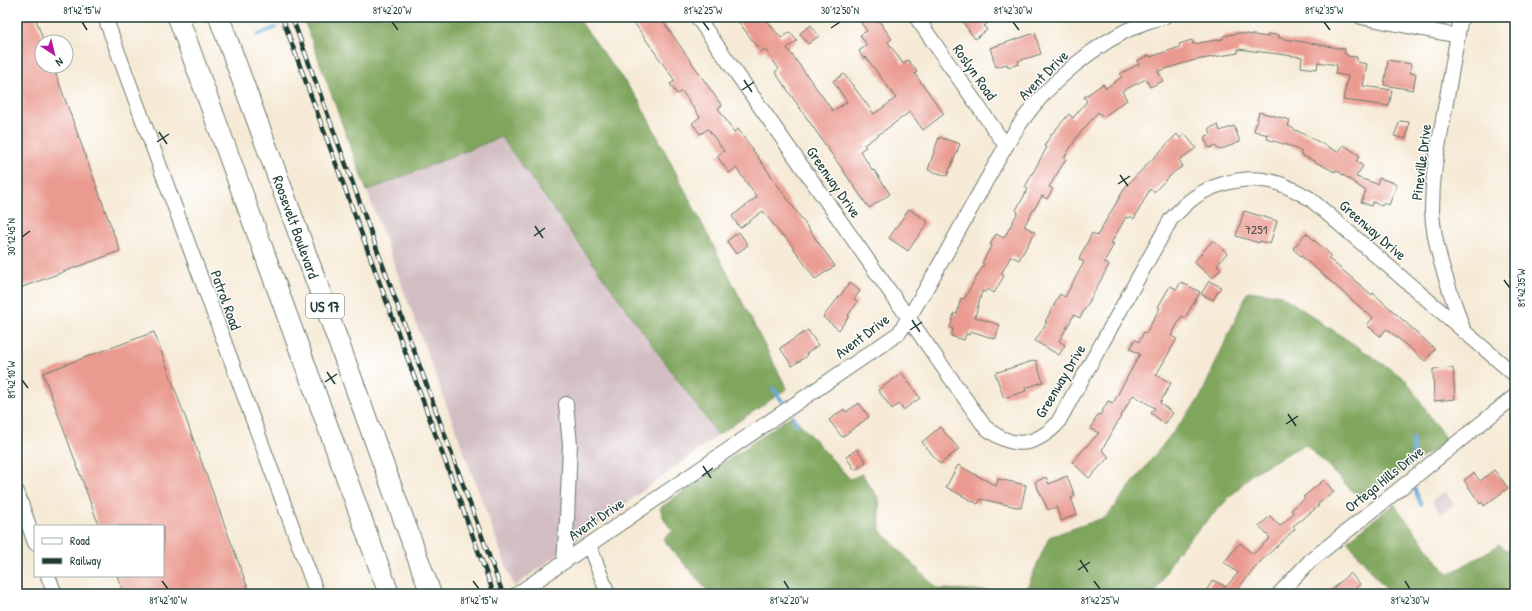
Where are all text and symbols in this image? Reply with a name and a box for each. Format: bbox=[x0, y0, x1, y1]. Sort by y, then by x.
text: 81°42'15"W bbox=[63, 4, 102, 17]
text: 81°42'20"W bbox=[373, 4, 412, 17]
text: 81°42'25"W bbox=[684, 4, 723, 17]
text: 30°12'50"N bbox=[821, 4, 859, 17]
text: 81°42'30"W bbox=[994, 4, 1033, 17]
text: 81°42'35"W bbox=[1305, 4, 1344, 17]
north arrow bbox=[34, 34, 74, 74]
street label: Roslyn Road bbox=[948, 40, 1002, 104]
street label: Avent Drive bbox=[1013, 45, 1073, 105]
text: N bbox=[53, 55, 66, 70]
street label: Pineville Drive bbox=[1406, 123, 1436, 201]
street label: Greenway Drive bbox=[802, 142, 866, 222]
street label: Roosevelt Boulevard bbox=[268, 173, 324, 282]
street label: Greenway Drive bbox=[1335, 195, 1411, 265]
text: 30°12'45"N bbox=[5, 218, 18, 256]
house number: 7251 bbox=[1245, 220, 1268, 238]
street label: Patrol Road bbox=[206, 267, 247, 333]
text: 81°42'35"W bbox=[1515, 268, 1528, 307]
road number: US 17 bbox=[306, 294, 344, 318]
street label: Avent Drive bbox=[831, 309, 893, 363]
street label: Greenway Drive bbox=[1030, 340, 1090, 422]
text: 81°42'10"W bbox=[5, 360, 18, 399]
street label: Ortega Hills Drive bbox=[1340, 441, 1428, 517]
street label: Avent Drive bbox=[564, 493, 628, 545]
legend bbox=[34, 525, 164, 577]
text: Road bbox=[70, 532, 90, 549]
text: Railway bbox=[70, 552, 101, 569]
text: 81°42'10"W bbox=[149, 594, 188, 607]
text: 81°42'15"W bbox=[460, 594, 499, 607]
text: 81°42'20"W bbox=[770, 594, 809, 607]
text: 81°42'25"W bbox=[1081, 594, 1120, 607]
text: 81°42'30"W bbox=[1391, 594, 1430, 607]

